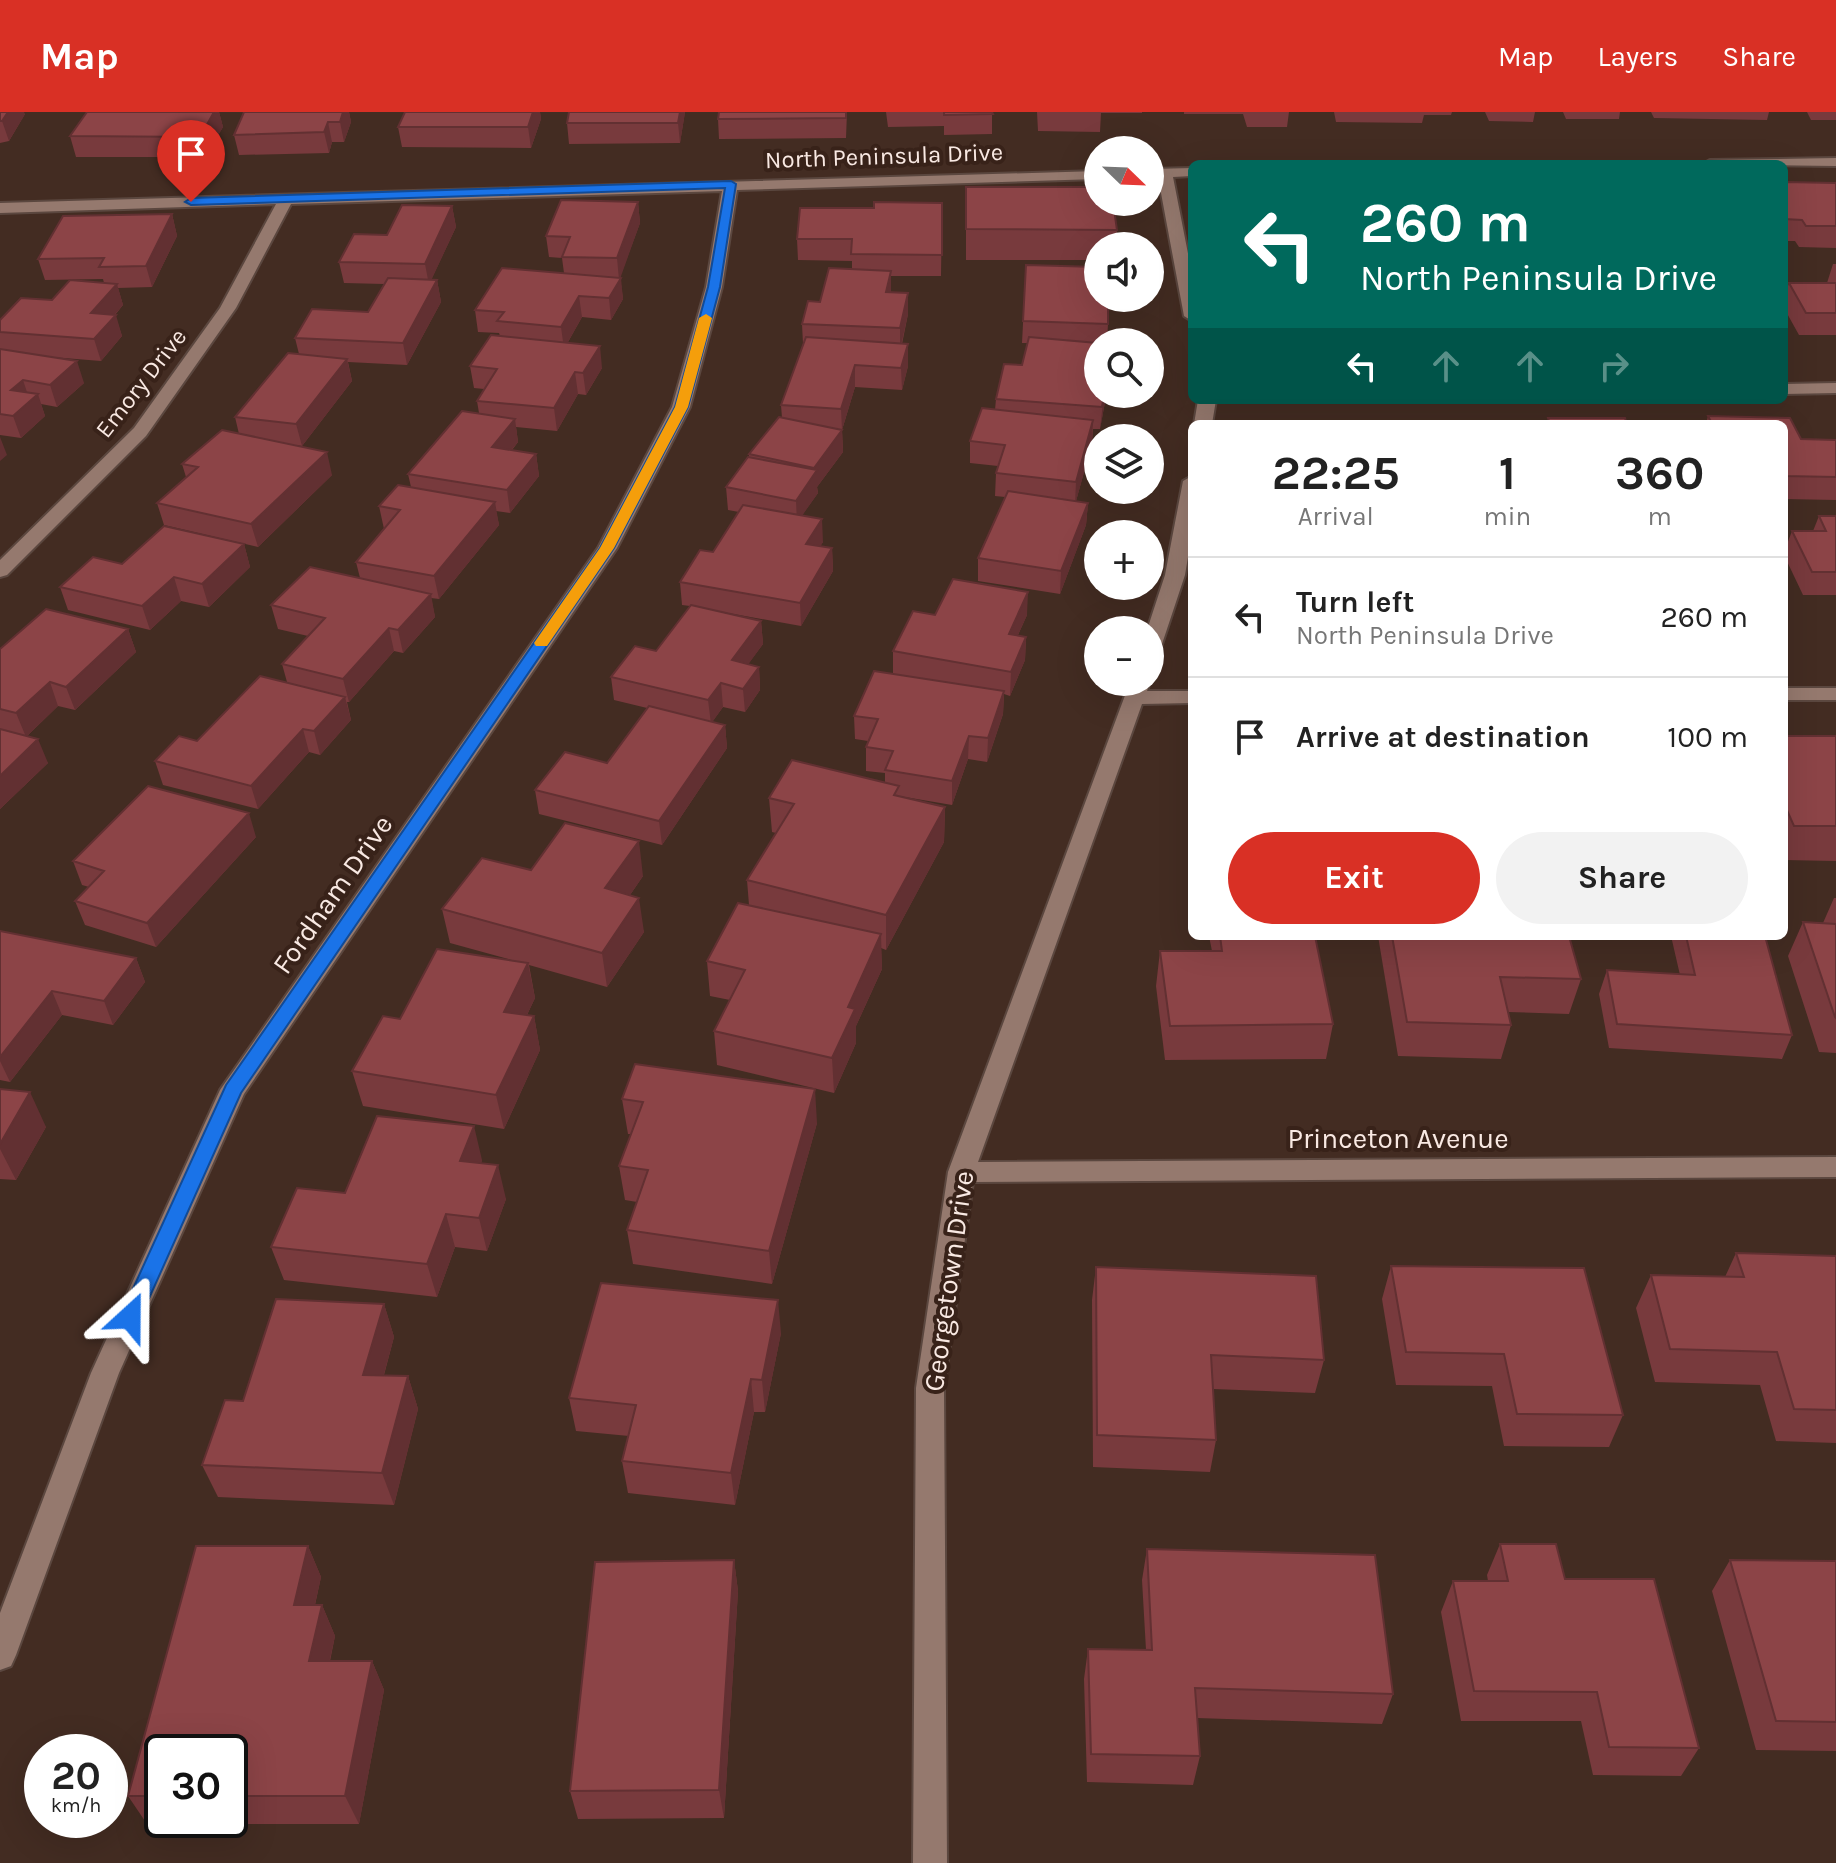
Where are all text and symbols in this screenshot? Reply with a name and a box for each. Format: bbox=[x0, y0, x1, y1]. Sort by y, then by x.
text: Map bbox=[40, 34, 119, 79]
text: Map bbox=[1498, 40, 1553, 73]
text: Layers bbox=[1597, 40, 1678, 73]
text: Share bbox=[1722, 40, 1796, 73]
pin bbox=[157, 120, 225, 202]
icon: arrive bbox=[169, 132, 213, 176]
north arrow bbox=[1084, 136, 1164, 216]
map controls bbox=[1084, 136, 1164, 696]
street label: North Peninsula Drive bbox=[765, 138, 1003, 174]
text: 260 m bbox=[1360, 190, 1531, 255]
icon: left bbox=[1228, 192, 1332, 296]
button: sound bbox=[1084, 232, 1164, 312]
text: North Peninsula Drive bbox=[1360, 257, 1717, 299]
street label: Emory Drive bbox=[90, 323, 192, 443]
button: search bbox=[1084, 328, 1164, 408]
icon: left bbox=[1340, 344, 1384, 388]
icon: ahead bbox=[1424, 344, 1468, 388]
icon: ahead bbox=[1508, 344, 1552, 388]
icon: right bbox=[1592, 344, 1636, 388]
button: layers bbox=[1084, 424, 1164, 504]
text: 22:25 bbox=[1272, 445, 1400, 501]
text: 1 bbox=[1499, 445, 1516, 501]
text: 360 bbox=[1615, 445, 1704, 501]
text: Arrival bbox=[1298, 501, 1374, 532]
text: min bbox=[1483, 501, 1531, 532]
text: m bbox=[1647, 501, 1672, 532]
button: + bbox=[1084, 520, 1164, 600]
text: Turn left bbox=[1296, 584, 1414, 620]
icon: left bbox=[1228, 595, 1272, 639]
text: 260 m bbox=[1660, 599, 1748, 635]
button: − bbox=[1084, 616, 1164, 696]
text: North Peninsula Drive bbox=[1296, 620, 1554, 651]
icon: arrive bbox=[1228, 715, 1272, 759]
text: Arrive at destination bbox=[1296, 719, 1590, 755]
text: 100 m bbox=[1667, 719, 1748, 755]
street label: Fordham Drive bbox=[265, 808, 399, 980]
button: Exit bbox=[1228, 832, 1480, 924]
button: Share bbox=[1496, 832, 1748, 924]
street label: Princeton Avenue bbox=[1287, 1122, 1509, 1155]
street label: Georgetown Drive bbox=[917, 1169, 980, 1394]
position arrow bbox=[88, 1275, 172, 1359]
speed limit sign: 30 bbox=[144, 1734, 248, 1838]
text: 20 bbox=[51, 1752, 101, 1799]
text: km/h bbox=[51, 1794, 101, 1817]

